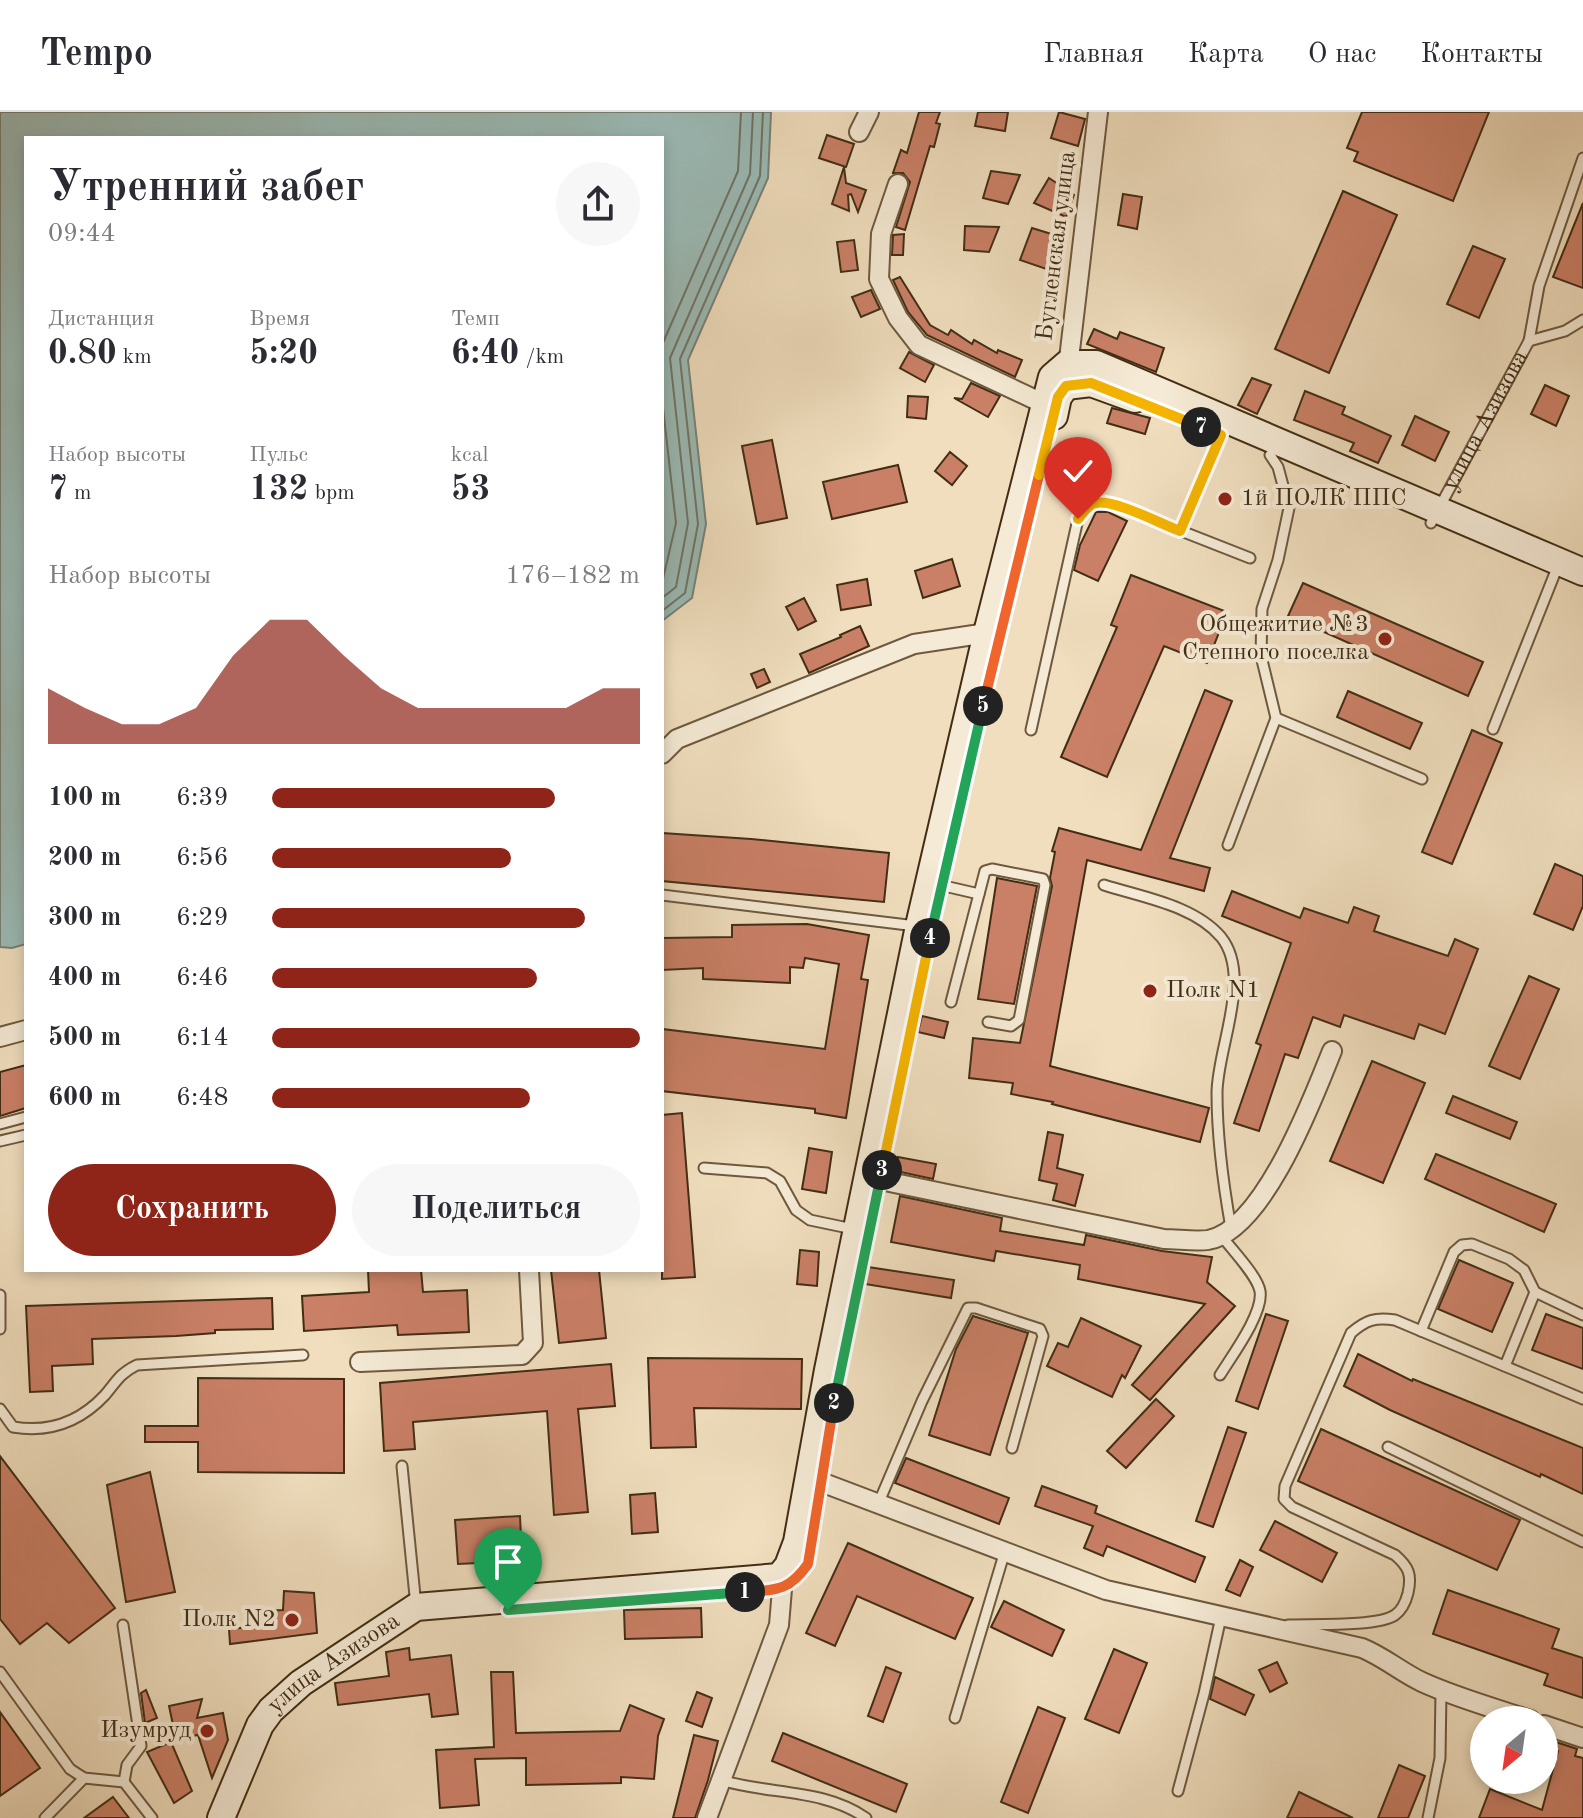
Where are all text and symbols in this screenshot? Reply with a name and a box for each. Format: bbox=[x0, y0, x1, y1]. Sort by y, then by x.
text: Tempo bbox=[40, 36, 153, 74]
text: Главная bbox=[1043, 41, 1144, 69]
text: Карта bbox=[1188, 41, 1264, 69]
text: О нас bbox=[1308, 41, 1377, 69]
text: Контакты bbox=[1421, 41, 1543, 69]
street label: Бугленская улица bbox=[1033, 150, 1081, 342]
button: share bbox=[556, 162, 640, 246]
text: Утренний забег bbox=[48, 166, 364, 210]
text: 09:44 bbox=[48, 221, 116, 247]
text: Дистанция bbox=[48, 308, 154, 330]
text: Время bbox=[249, 308, 310, 330]
text: Темп bbox=[451, 308, 500, 330]
text: 0.80 bbox=[48, 337, 117, 371]
text: 5:20 bbox=[249, 337, 318, 371]
text: 6:40 bbox=[451, 337, 519, 371]
text: km bbox=[117, 346, 152, 368]
text: /km bbox=[519, 346, 564, 368]
street label: улица Азизова bbox=[1439, 347, 1534, 495]
pin: 7 bbox=[1181, 407, 1221, 447]
text: 7 bbox=[1195, 416, 1207, 438]
pin bbox=[1044, 437, 1112, 519]
text: Набор высоты bbox=[48, 444, 186, 466]
text: Пульс bbox=[249, 444, 308, 466]
text: kcal bbox=[451, 444, 489, 466]
icon: check bbox=[1056, 449, 1100, 493]
text: 7 bbox=[48, 473, 68, 507]
text: 132 bbox=[249, 473, 309, 507]
text: 53 bbox=[451, 473, 490, 507]
text: m bbox=[68, 482, 91, 504]
text: bpm bbox=[309, 482, 355, 504]
place label: 1й ПОЛК ППС bbox=[1241, 487, 1406, 511]
marker: 1й ПОЛК ППС bbox=[1216, 490, 1234, 508]
text: Набор высоты bbox=[48, 563, 211, 589]
text: 176–182 m bbox=[505, 563, 640, 589]
place label: Общежитие №3 Степного поселка bbox=[1182, 613, 1369, 665]
marker: Общежитие №3 Степного поселка bbox=[1376, 630, 1394, 648]
pin: 5 bbox=[963, 686, 1003, 726]
text: 5 bbox=[977, 695, 989, 717]
text: 100 m bbox=[48, 785, 121, 811]
text: 6:39 bbox=[176, 785, 229, 811]
text: 200 m bbox=[48, 845, 121, 871]
text: 6:56 bbox=[176, 845, 229, 871]
text: 300 m bbox=[48, 905, 121, 931]
text: 6:29 bbox=[176, 905, 229, 931]
pin: 4 bbox=[910, 918, 950, 958]
text: 4 bbox=[924, 927, 936, 949]
text: 400 m bbox=[48, 965, 121, 991]
text: 6:46 bbox=[176, 965, 229, 991]
place label: Полк N1 bbox=[1166, 979, 1260, 1003]
marker: Полк N1 bbox=[1141, 982, 1159, 1000]
text: 500 m bbox=[48, 1025, 121, 1051]
text: 6:14 bbox=[176, 1025, 229, 1051]
text: 600 m bbox=[48, 1085, 121, 1111]
text: 6:48 bbox=[176, 1085, 229, 1111]
pin: 3 bbox=[862, 1150, 902, 1190]
text: 3 bbox=[876, 1159, 888, 1181]
button: Сохранить bbox=[48, 1164, 336, 1256]
button: Поделиться bbox=[352, 1164, 640, 1256]
pin: 2 bbox=[814, 1383, 854, 1423]
text: 2 bbox=[828, 1392, 840, 1414]
pin bbox=[474, 1528, 542, 1610]
icon: arrive bbox=[486, 1540, 530, 1584]
pin: 1 bbox=[725, 1572, 765, 1612]
text: 1 bbox=[739, 1581, 751, 1603]
place label: Полк N2 bbox=[182, 1608, 276, 1632]
street label: улица Азизова bbox=[264, 1609, 404, 1718]
marker: Полк N2 bbox=[283, 1611, 301, 1629]
north arrow bbox=[1470, 1706, 1558, 1794]
map controls bbox=[1470, 1706, 1558, 1794]
place label: Изумруд bbox=[100, 1719, 191, 1743]
marker: Изумруд bbox=[198, 1722, 216, 1740]

